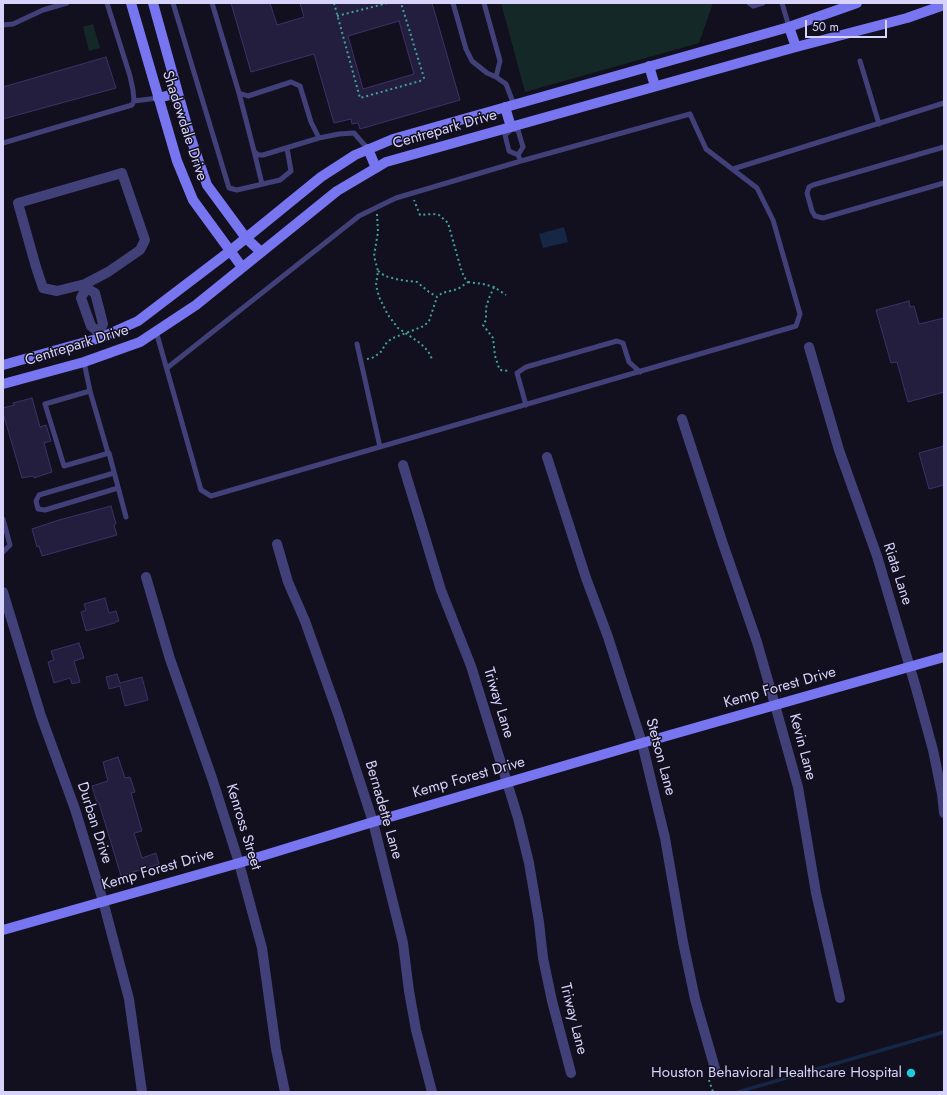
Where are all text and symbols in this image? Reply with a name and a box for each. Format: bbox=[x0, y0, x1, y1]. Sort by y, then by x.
scale bar bbox=[807, 12, 889, 38]
text: 50 m bbox=[812, 18, 839, 36]
street label: Shadowdale Drive bbox=[158, 69, 210, 183]
street label: Centrepark Drive bbox=[391, 107, 499, 153]
street label: Centrepark Drive bbox=[23, 322, 131, 370]
street label: Riata Lane bbox=[878, 541, 916, 607]
street label: Kemp Forest Drive bbox=[722, 663, 838, 713]
street label: Triway Lane bbox=[479, 666, 517, 740]
street label: Kevin Lane bbox=[785, 712, 819, 782]
street label: Stetson Lane bbox=[641, 716, 679, 798]
street label: Kemp Forest Drive bbox=[411, 753, 527, 803]
street label: Bernadette Lane bbox=[360, 759, 406, 861]
street label: Durban Drive bbox=[72, 780, 116, 866]
street label: Kenross Street bbox=[221, 782, 265, 872]
street label: Kemp Forest Drive bbox=[100, 845, 216, 895]
street label: Triway Lane bbox=[555, 981, 591, 1057]
place label: Houston Behavioral Healthcare Hospital bbox=[651, 1064, 902, 1082]
marker: Houston Behavioral Healthcare Hospital bbox=[905, 1067, 917, 1079]

